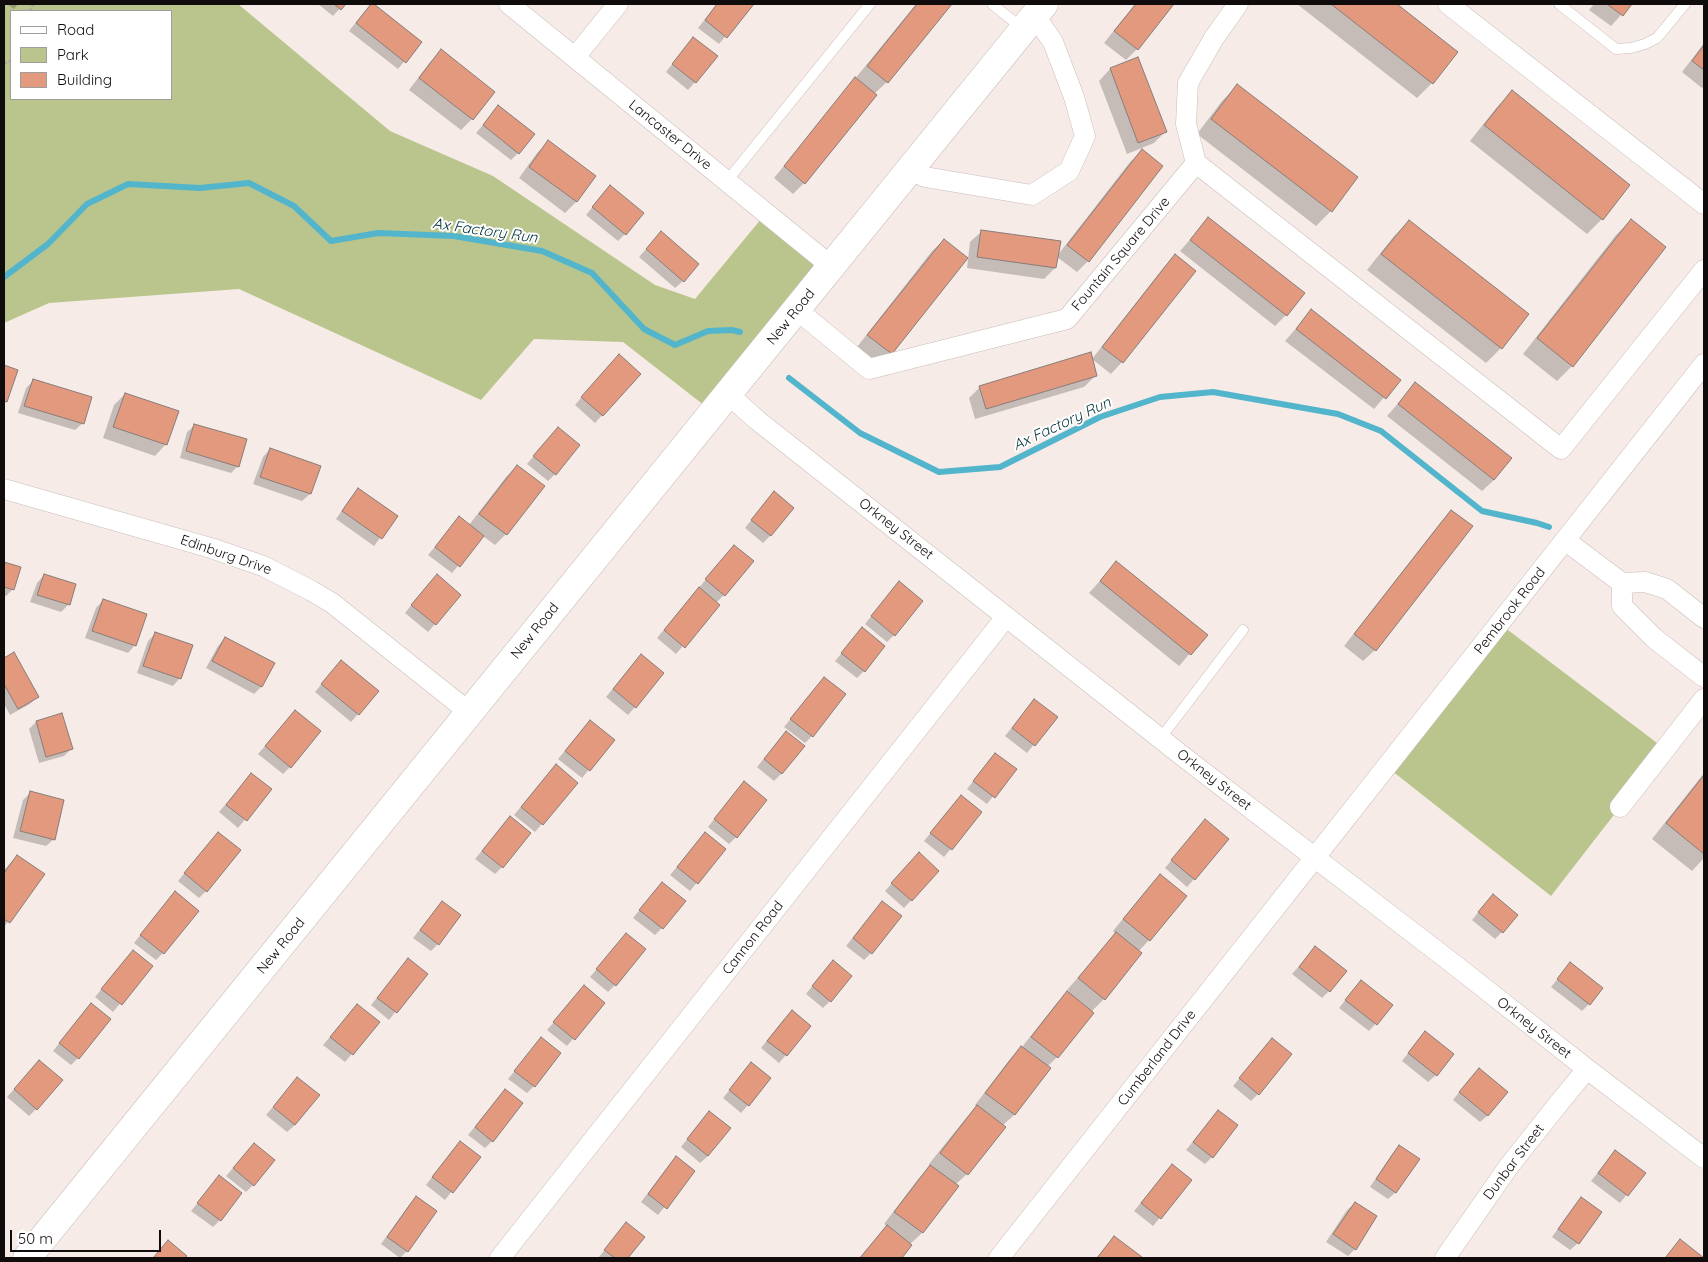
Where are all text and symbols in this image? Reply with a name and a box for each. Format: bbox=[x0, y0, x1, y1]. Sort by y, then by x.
legend bbox=[10, 10, 172, 100]
text: Road bbox=[57, 20, 94, 39]
text: Park bbox=[57, 45, 89, 64]
text: Building bbox=[57, 70, 112, 89]
street label: Lancaster Drive bbox=[625, 96, 715, 174]
street label: Fountain Square Drive bbox=[1068, 194, 1174, 314]
water label: Ax Factory Run bbox=[431, 215, 539, 247]
street label: New Road bbox=[763, 286, 819, 348]
water label: Ax Factory Run bbox=[1010, 394, 1114, 454]
street label: Orkney Street bbox=[856, 495, 936, 563]
street label: Edinburg Drive bbox=[178, 532, 274, 578]
street label: Pembrook Road bbox=[1471, 564, 1549, 658]
street label: New Road bbox=[507, 600, 563, 662]
street label: Orkney Street bbox=[1174, 746, 1254, 814]
street label: Cannon Road bbox=[719, 898, 787, 978]
street label: New Road bbox=[253, 915, 309, 977]
street label: Orkney Street bbox=[1494, 994, 1574, 1062]
street label: Cumberland Drive bbox=[1114, 1007, 1200, 1109]
street label: Dunbar Street bbox=[1480, 1121, 1548, 1203]
scale bar bbox=[12, 1220, 164, 1252]
text: 50 m bbox=[18, 1229, 53, 1248]

